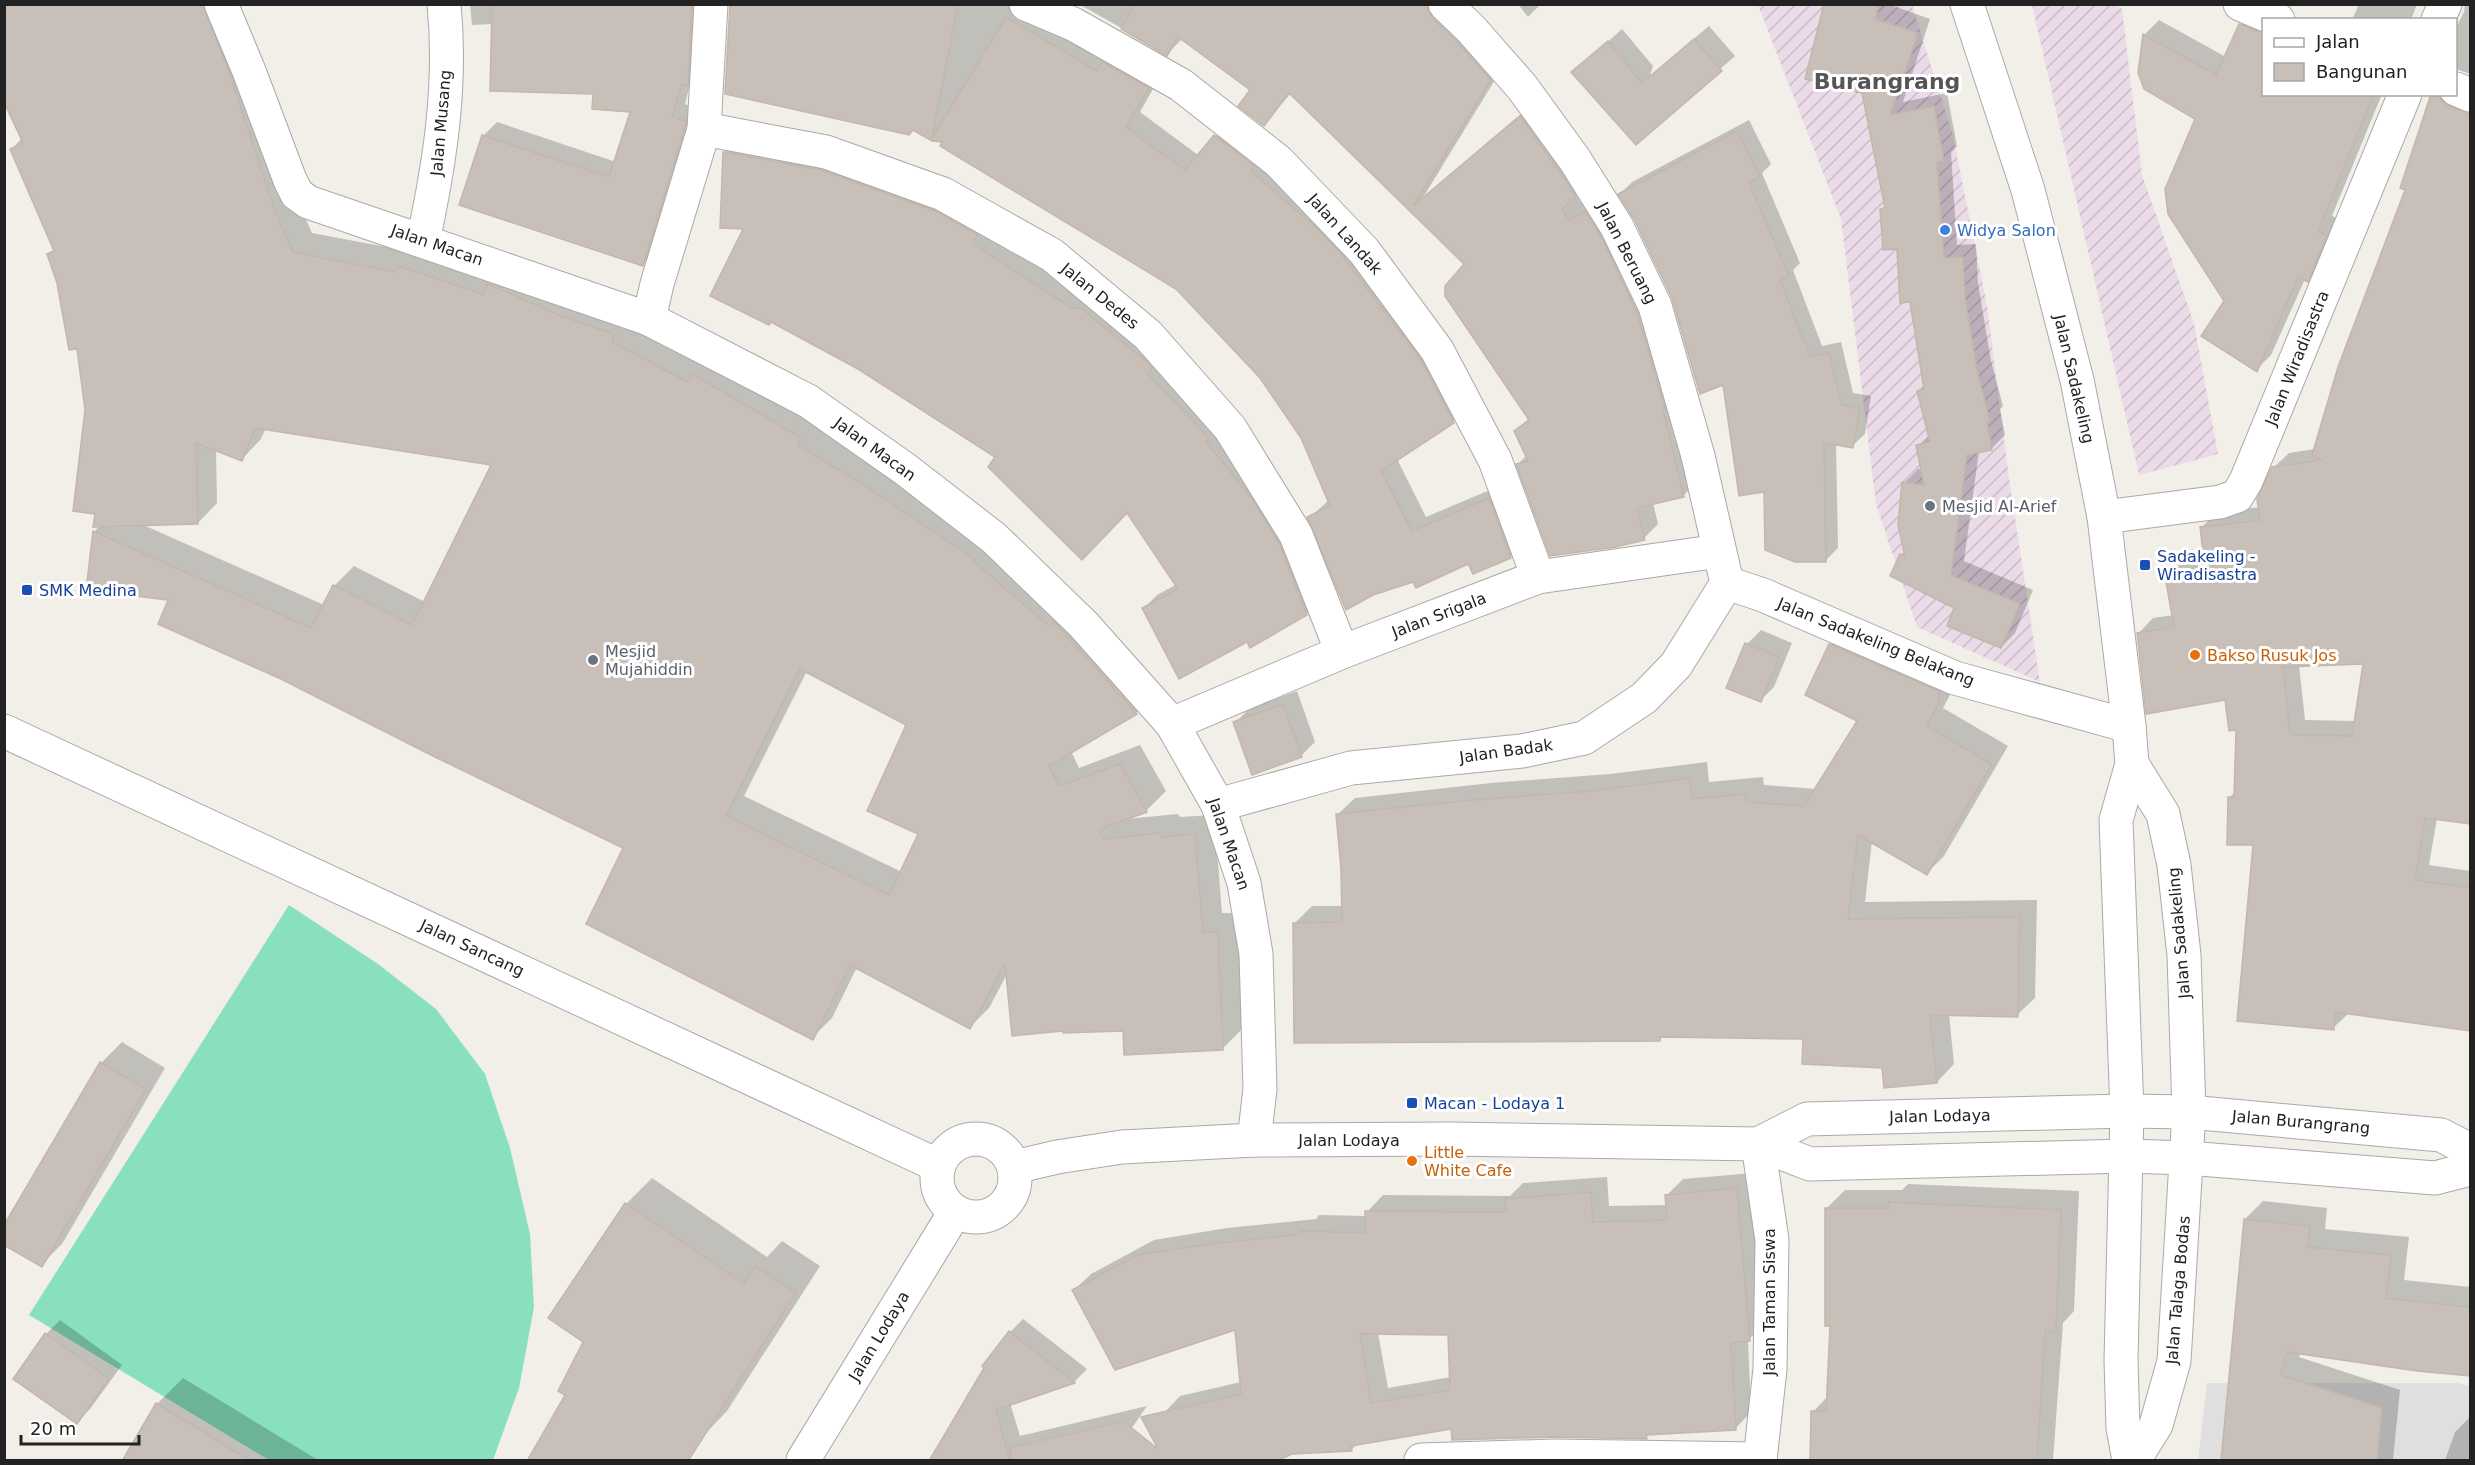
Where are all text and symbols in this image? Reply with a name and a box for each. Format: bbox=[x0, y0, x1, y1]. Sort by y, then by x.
legend bbox=[2262, 18, 2457, 96]
text: Jalan bbox=[2315, 31, 2360, 52]
text: Bangunan bbox=[2316, 61, 2407, 82]
street label: Jalan Musang bbox=[427, 69, 455, 178]
district label: Burangrang bbox=[1814, 69, 1960, 94]
street label: Jalan Landak bbox=[1303, 189, 1387, 279]
street label: Jalan Beruang bbox=[1593, 198, 1661, 307]
street label: Jalan Macan bbox=[387, 220, 486, 270]
place label: Widya Salon bbox=[1957, 221, 2056, 240]
marker: Widya Salon bbox=[1938, 223, 1952, 237]
street label: Jalan Dedes bbox=[1057, 258, 1143, 333]
street label: Jalan Wiradisastra bbox=[2261, 288, 2333, 429]
street label: Jalan Sadakeling bbox=[2050, 312, 2098, 445]
street label: Jalan Macan bbox=[830, 412, 920, 485]
place label: Mesjid Al-Arief bbox=[1942, 497, 2057, 516]
marker: Mesjid Al-Arief bbox=[1923, 499, 1937, 513]
place label: Sadakeling - Wiradisastra bbox=[2157, 547, 2257, 584]
marker: Sadakeling - Wiradisastra bbox=[2138, 558, 2152, 572]
place label: SMK Medina bbox=[39, 581, 137, 600]
marker: SMK Medina bbox=[20, 583, 34, 597]
street label: Jalan Srigala bbox=[1388, 588, 1489, 642]
street label: Jalan Sadakeling Belakang bbox=[1774, 593, 1977, 690]
place label: Mesjid Mujahiddin bbox=[605, 642, 693, 679]
place label: Bakso Rusuk Jos bbox=[2207, 646, 2336, 665]
marker: Bakso Rusuk Jos bbox=[2188, 648, 2202, 662]
marker: Mesjid Mujahiddin bbox=[586, 653, 600, 667]
street label: Jalan Badak bbox=[1457, 735, 1555, 767]
street label: Jalan Macan bbox=[1204, 794, 1254, 893]
street label: Jalan Sadakeling bbox=[2164, 867, 2194, 1000]
street label: Jalan Sancang bbox=[416, 915, 527, 980]
place label: Macan - Lodaya 1 bbox=[1424, 1094, 1565, 1113]
marker: Macan - Lodaya 1 bbox=[1405, 1096, 1419, 1110]
street label: Jalan Lodaya bbox=[1888, 1106, 1991, 1126]
street label: Jalan Burangrang bbox=[2230, 1106, 2371, 1137]
street label: Jalan Lodaya bbox=[1297, 1131, 1400, 1150]
place label: Little White Cafe bbox=[1424, 1143, 1512, 1180]
marker: Little White Cafe bbox=[1405, 1154, 1419, 1168]
street label: Jalan Talaga Bodas bbox=[2162, 1215, 2194, 1366]
street label: Jalan Taman Siswa bbox=[1760, 1228, 1779, 1377]
street label: Jalan Lodaya bbox=[844, 1288, 913, 1385]
scale bar bbox=[21, 1408, 140, 1446]
text: 20 m bbox=[30, 1418, 76, 1439]

